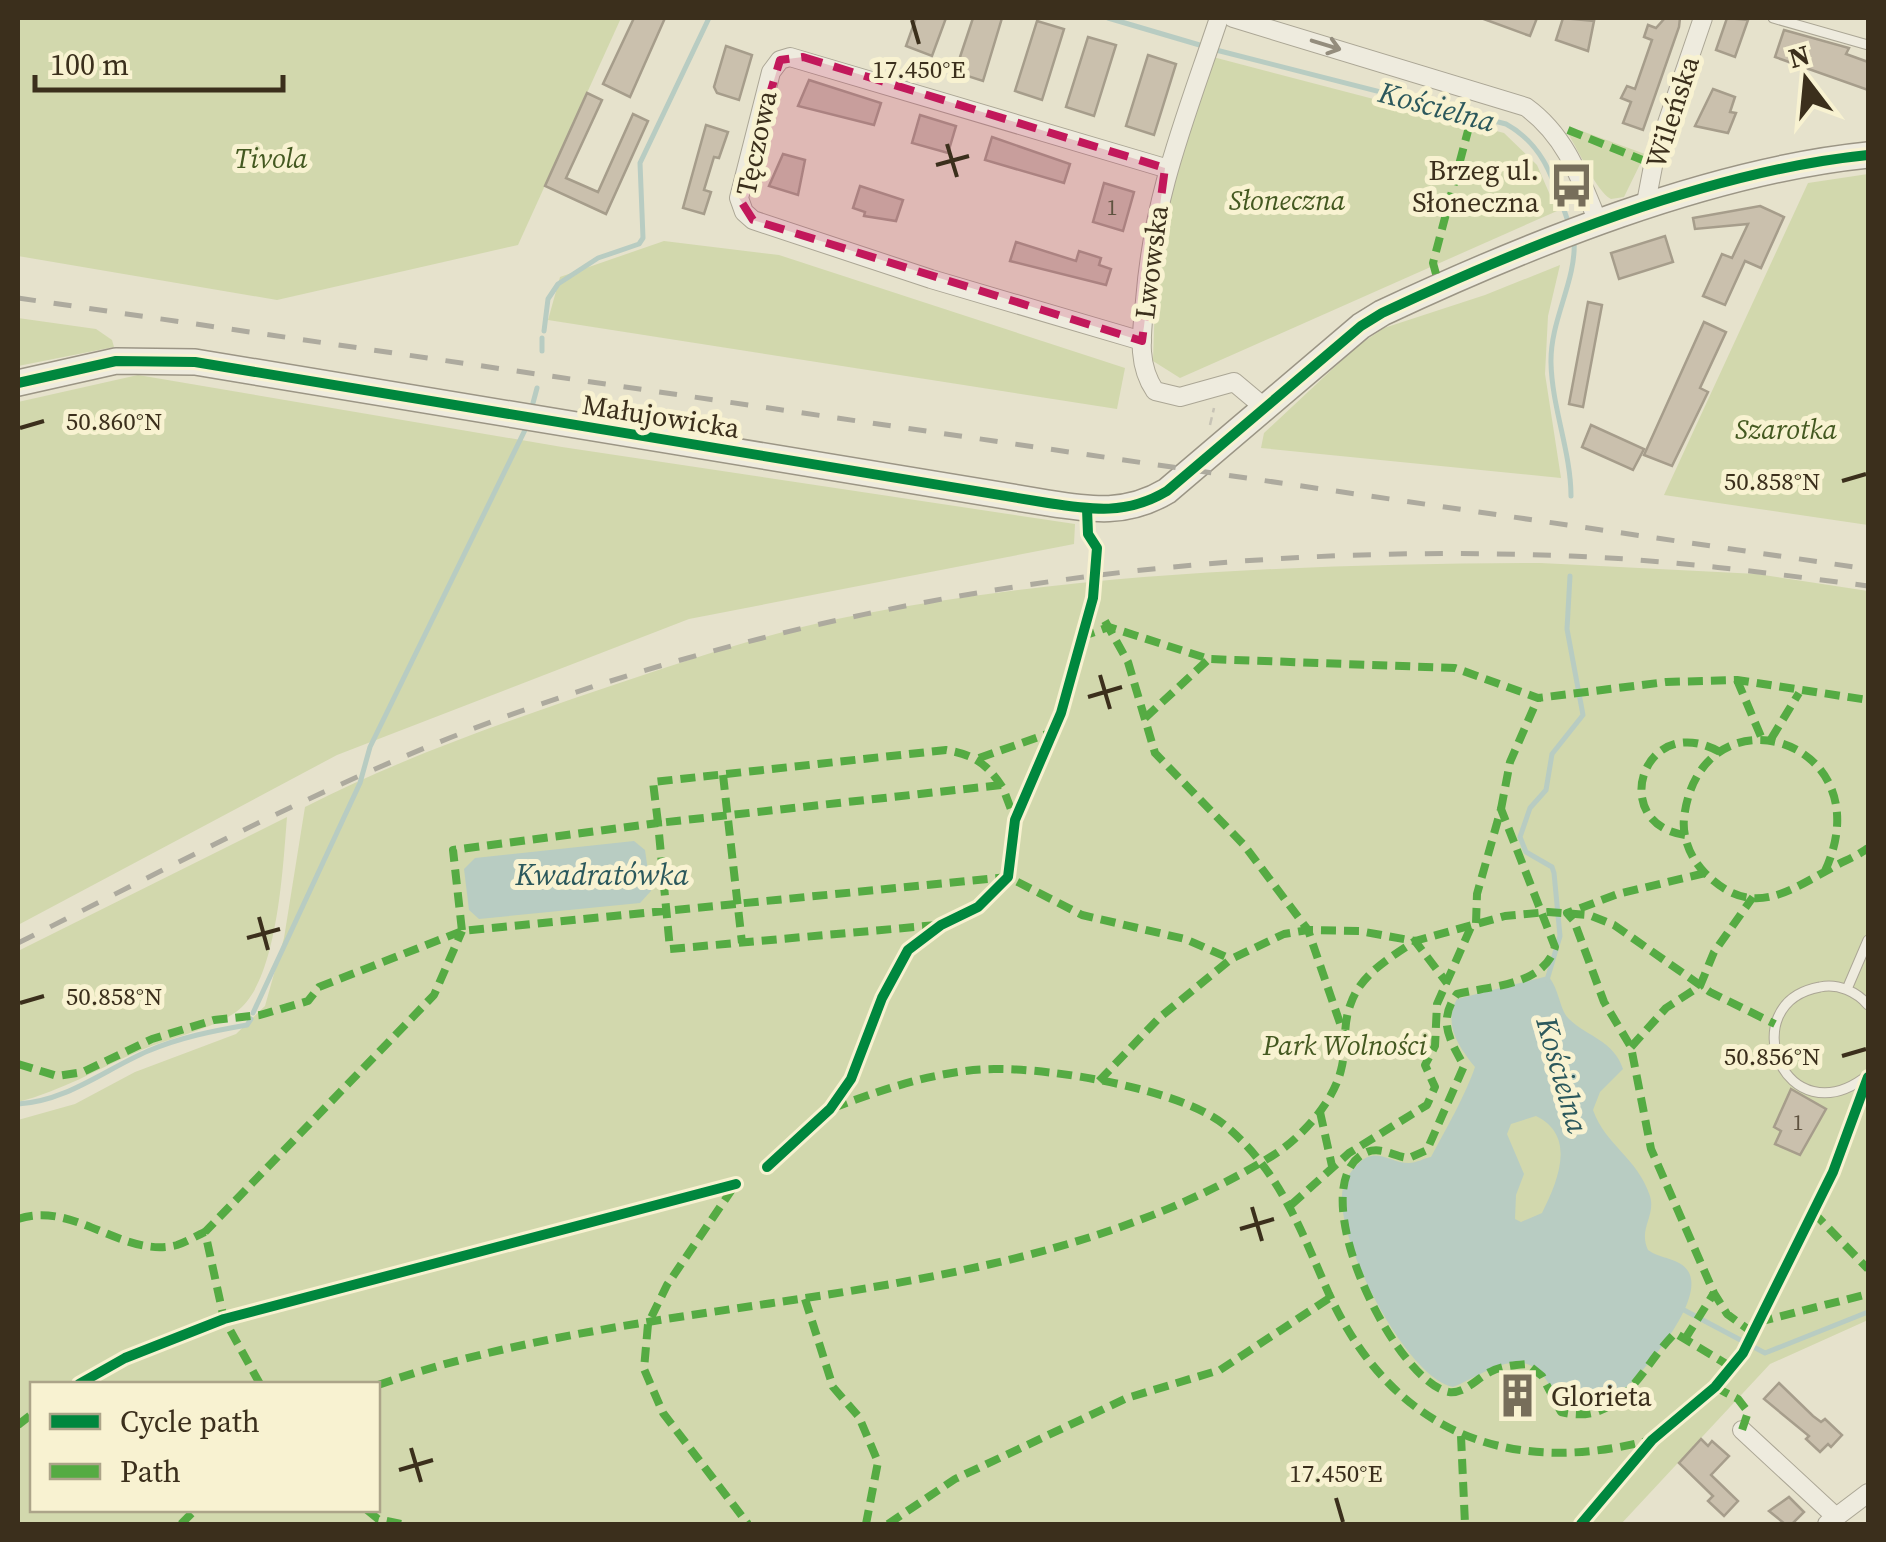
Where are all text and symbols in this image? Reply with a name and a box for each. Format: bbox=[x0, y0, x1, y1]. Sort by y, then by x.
scale bar bbox=[35, 30, 282, 92]
north arrow bbox=[1756, 30, 1856, 130]
text: N bbox=[1784, 35, 1814, 77]
one-way arrow bbox=[1310, 37, 1341, 55]
text: 100 m bbox=[50, 44, 129, 85]
street label: Wileńska bbox=[1636, 50, 1708, 173]
text: 17.450°E bbox=[872, 52, 966, 86]
water label: Kościelna bbox=[1373, 71, 1500, 142]
street label: Tęczowa bbox=[726, 86, 786, 199]
park label: Tivola bbox=[234, 139, 308, 177]
place label: Brzeg ul. Słoneczna bbox=[1412, 151, 1540, 221]
bus stop icon: Brzeg ul. Słoneczna bbox=[1548, 162, 1596, 210]
park label: Słoneczna bbox=[1229, 181, 1346, 219]
house number: 1 bbox=[1106, 192, 1118, 222]
street label: Lwowska bbox=[1125, 202, 1177, 321]
street label: Małujowicka bbox=[580, 385, 743, 447]
text: 50.860°N bbox=[66, 404, 162, 438]
park label: Szarotka bbox=[1735, 410, 1837, 448]
text: 50.858°N bbox=[1724, 464, 1820, 498]
water label: Kwadratówka bbox=[514, 854, 689, 895]
text: 50.858°N bbox=[66, 979, 162, 1013]
water label: Kościelna bbox=[1526, 1011, 1599, 1138]
park label: Park Wolności bbox=[1262, 1026, 1428, 1064]
text: 50.856°N bbox=[1724, 1039, 1820, 1073]
house number: 1 bbox=[1792, 1107, 1804, 1137]
building icon: Glorieta bbox=[1494, 1372, 1542, 1420]
place label: Glorieta bbox=[1551, 1377, 1652, 1415]
legend bbox=[30, 1382, 380, 1512]
text: Cycle path bbox=[120, 1401, 260, 1442]
text: Path bbox=[120, 1451, 181, 1492]
text: 17.450°E bbox=[1289, 1456, 1383, 1490]

